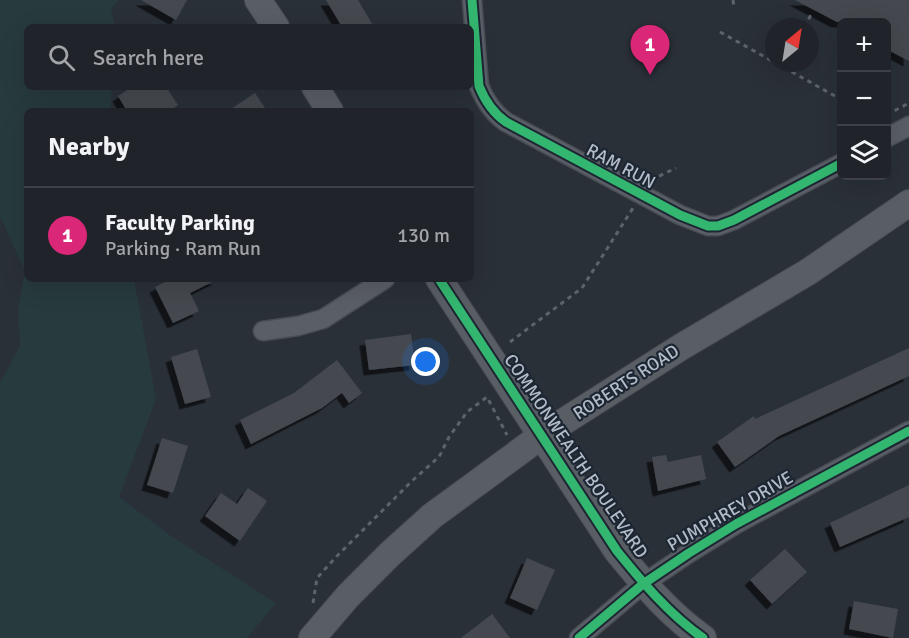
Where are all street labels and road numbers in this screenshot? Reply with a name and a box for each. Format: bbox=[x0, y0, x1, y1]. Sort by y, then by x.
street label: RAM RUN bbox=[583, 139, 659, 193]
street label: ROBERTS ROAD bbox=[569, 340, 683, 424]
street label: COMMONWEALTH BOULEVARD bbox=[499, 350, 653, 562]
street label: PUMPHREY DRIVE bbox=[663, 466, 797, 556]

